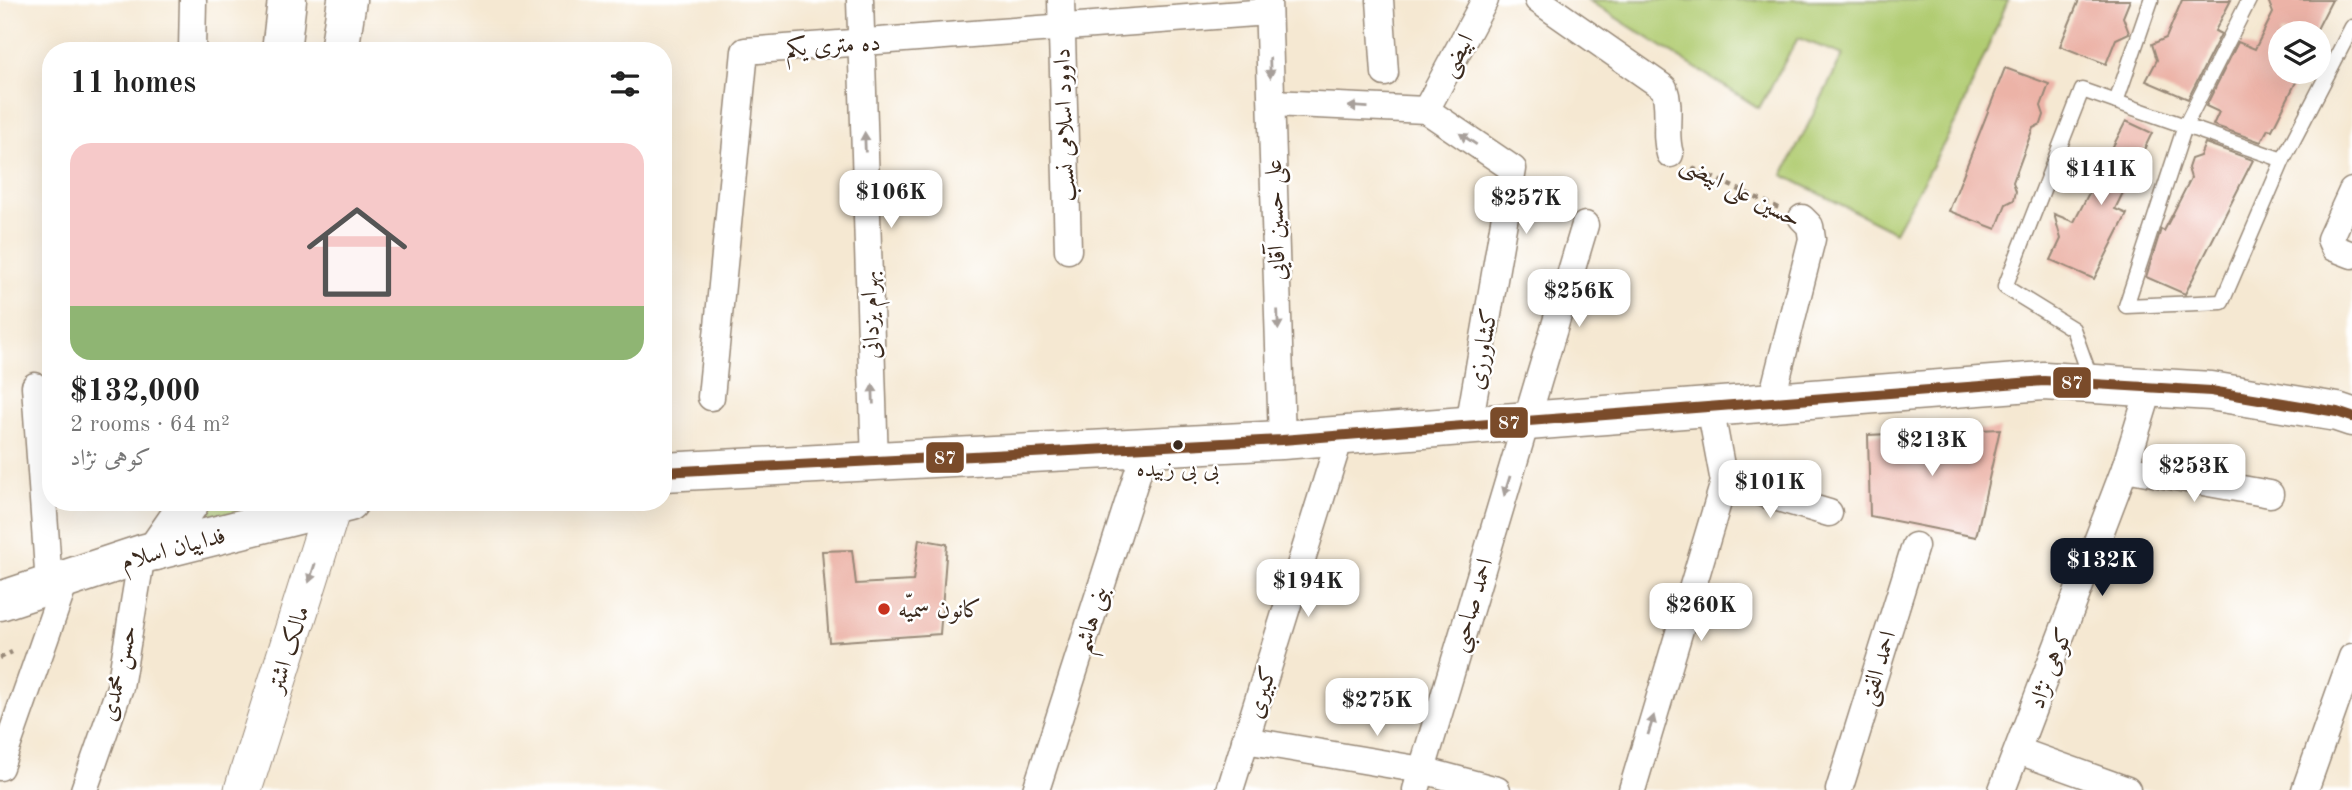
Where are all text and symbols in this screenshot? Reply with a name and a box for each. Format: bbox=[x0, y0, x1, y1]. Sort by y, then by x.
map controls bbox=[2268, 21, 2331, 84]
button: layers bbox=[2268, 21, 2331, 84]
street label: ده متری یکم bbox=[785, 29, 882, 70]
street label: ابیضی bbox=[1437, 30, 1482, 83]
street label: داوود اسلامی نسب bbox=[1050, 48, 1083, 202]
one-way arrow bbox=[1265, 57, 1276, 79]
icon: filters bbox=[606, 65, 644, 103]
text: 11 homes bbox=[70, 69, 196, 99]
one-way arrow bbox=[1347, 101, 1369, 112]
one-way arrow bbox=[859, 131, 870, 153]
one-way arrow bbox=[1459, 132, 1477, 146]
pin: $141K bbox=[2052, 148, 2150, 207]
street label: حسین علی ابیضی bbox=[1675, 152, 1804, 236]
text: $141K bbox=[2065, 158, 2137, 181]
street label: علی حسین آقایی bbox=[1259, 159, 1294, 281]
pin: $106K bbox=[842, 170, 940, 230]
pin: $257K bbox=[1477, 176, 1575, 236]
text: $106K bbox=[855, 181, 927, 204]
text: $257K bbox=[1490, 187, 1562, 210]
icon: home bbox=[294, 189, 420, 315]
street label: بهرام یزدانی bbox=[858, 270, 893, 360]
pin: $256K bbox=[1530, 270, 1628, 329]
text: $256K bbox=[1543, 280, 1615, 303]
street label: کشاورزی bbox=[1464, 307, 1503, 392]
one-way arrow bbox=[1273, 309, 1284, 331]
line badge: 87 bbox=[2052, 366, 2092, 399]
text: 87 bbox=[2061, 375, 2083, 394]
text: $132,000 bbox=[70, 377, 200, 407]
one-way arrow bbox=[867, 382, 878, 404]
line badge: 87 bbox=[1489, 406, 1529, 439]
text: 2 rooms · 64 m² bbox=[70, 413, 230, 436]
text: 87 bbox=[1498, 415, 1520, 434]
pin: $213K bbox=[1883, 419, 1981, 478]
text: $213K bbox=[1896, 429, 1968, 452]
marker: بی بی زبیده bbox=[1171, 438, 1185, 452]
line badge: 87 bbox=[925, 441, 965, 474]
pin: $253K bbox=[2145, 444, 2243, 504]
text: کوهی نژاد bbox=[70, 447, 151, 470]
text: 87 bbox=[934, 450, 956, 469]
text: $253K bbox=[2158, 455, 2230, 478]
place label: بی بی زبیده bbox=[1137, 459, 1220, 485]
pin: $101K bbox=[1721, 461, 1819, 520]
text: $101K bbox=[1734, 471, 1806, 494]
one-way arrow bbox=[1501, 475, 1511, 496]
street label: فداییان اسلام bbox=[119, 525, 230, 582]
pin: $132K bbox=[2053, 538, 2151, 598]
text: $132K bbox=[2066, 549, 2138, 572]
street label: احمد صاحبی bbox=[1447, 556, 1504, 657]
pin: $194K bbox=[1259, 560, 1357, 619]
one-way arrow bbox=[306, 562, 316, 583]
text: $194K bbox=[1272, 570, 1344, 593]
street label: بنی هاشم bbox=[1071, 583, 1125, 659]
pin: $260K bbox=[1652, 584, 1750, 643]
place label: کانون سمیّه bbox=[898, 593, 982, 624]
text: $260K bbox=[1665, 594, 1737, 617]
marker: کانون سمیّه bbox=[876, 601, 892, 617]
street label: مالک اشتر bbox=[262, 603, 315, 699]
street label: حسن محمدی bbox=[97, 623, 145, 724]
street label: کوهی نژاد bbox=[2025, 625, 2079, 713]
street label: احمد الفتی bbox=[1856, 628, 1904, 710]
street label: کبیری bbox=[1243, 663, 1282, 722]
pin: $275K bbox=[1328, 678, 1426, 738]
text: $275K bbox=[1341, 689, 1413, 712]
one-way arrow bbox=[1647, 714, 1657, 735]

